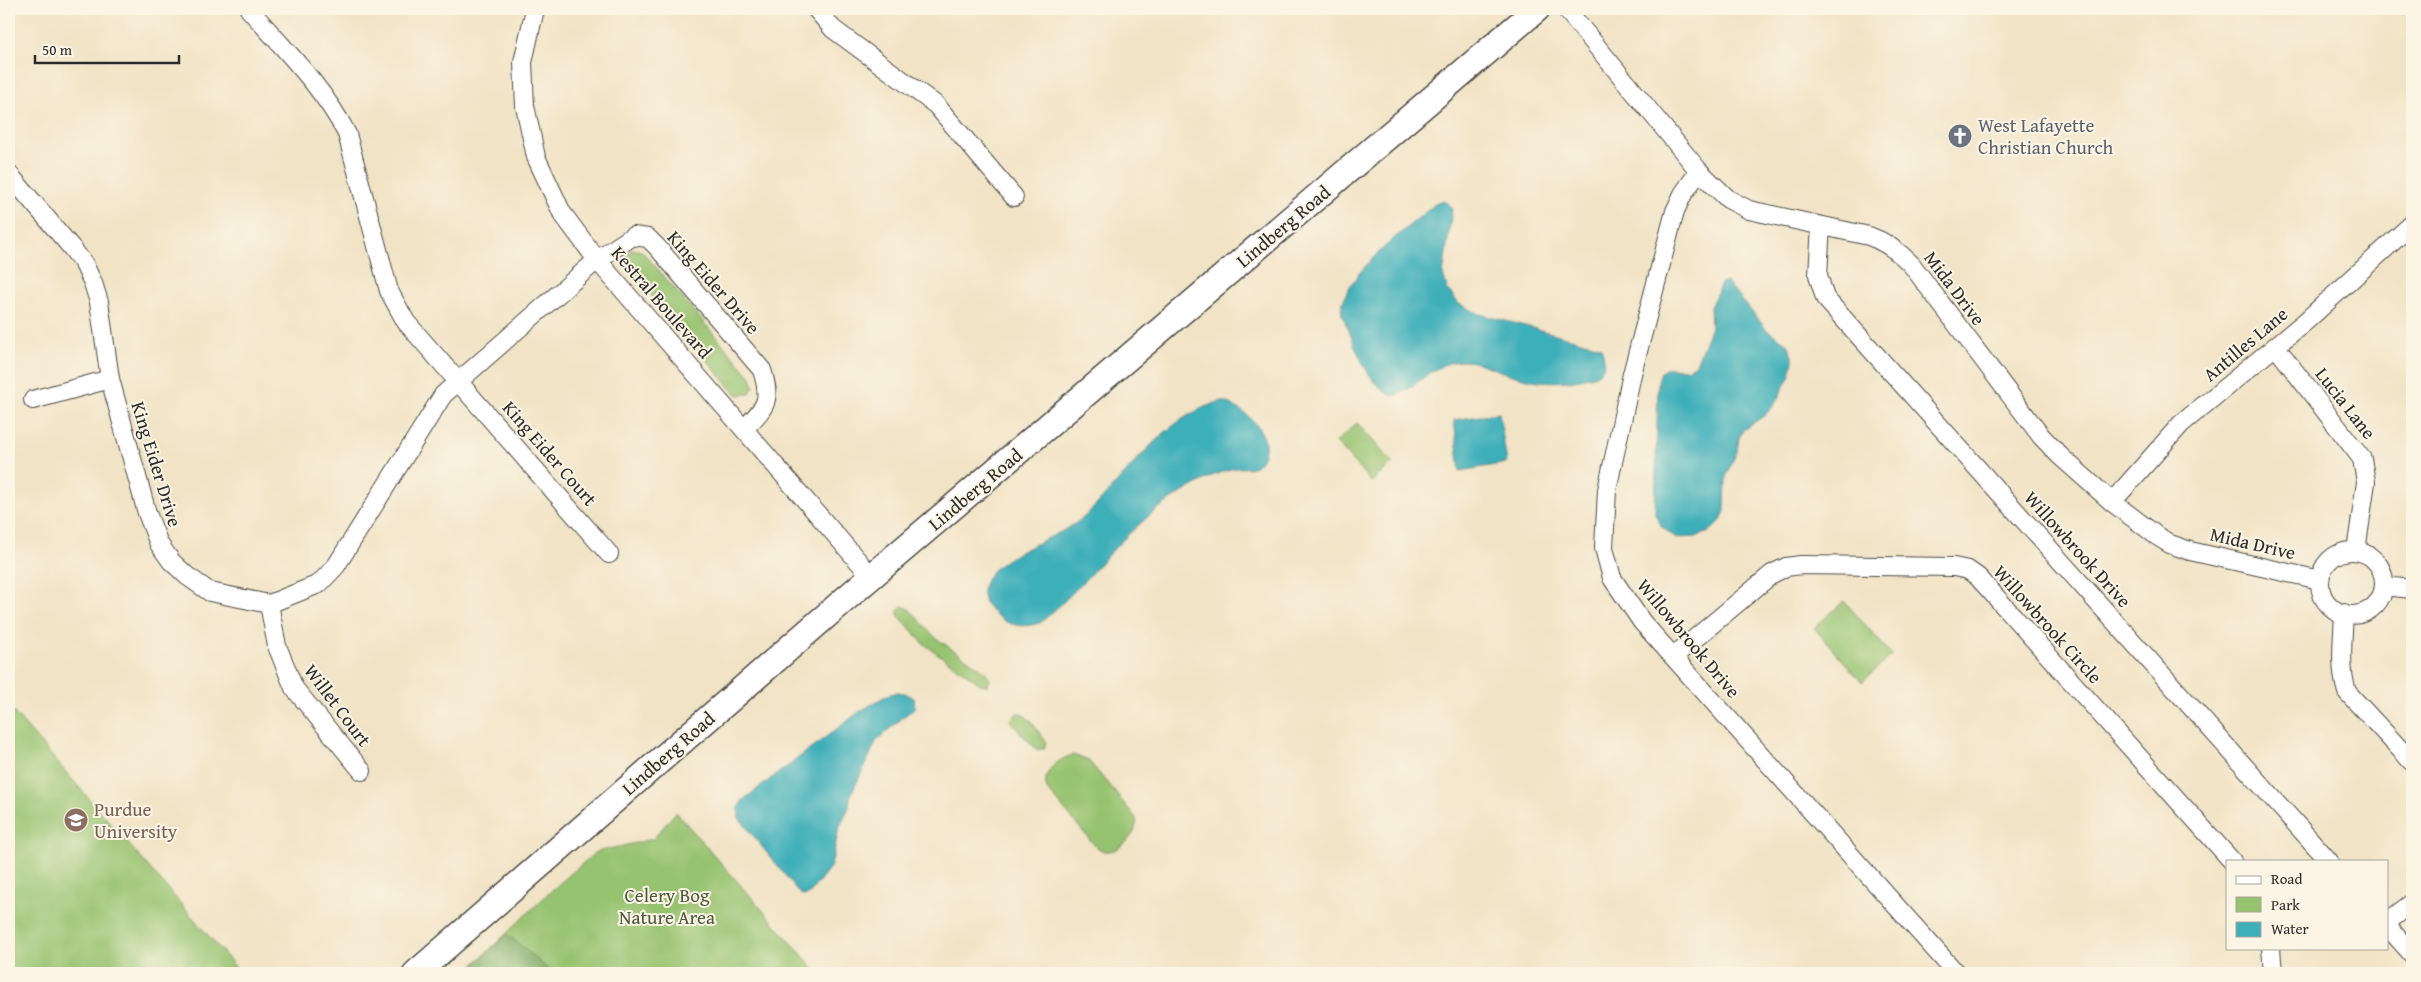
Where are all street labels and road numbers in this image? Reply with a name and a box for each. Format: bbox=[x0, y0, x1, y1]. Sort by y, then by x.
street label: Lindberg Road bbox=[1230, 178, 1337, 274]
street label: King Eider Drive bbox=[661, 224, 767, 340]
street label: Kestral Boulevard bbox=[605, 239, 720, 365]
street label: Mida Drive bbox=[1918, 245, 1992, 331]
street label: Antilles Lane bbox=[2196, 300, 2294, 388]
street label: Lucia Lane bbox=[2309, 361, 2383, 445]
street label: King Eider Court bbox=[496, 394, 604, 512]
street label: King Eider Drive bbox=[125, 398, 189, 530]
street label: Lindberg Road bbox=[922, 441, 1029, 537]
street label: Willowbrook Drive bbox=[2018, 485, 2138, 614]
street label: Mida Drive bbox=[2208, 520, 2299, 566]
street label: Willowbrook Circle bbox=[1987, 558, 2109, 690]
street label: Willowbrook Drive bbox=[1631, 572, 1747, 704]
street label: Willet Court bbox=[298, 658, 378, 752]
street label: Lindberg Road bbox=[615, 704, 721, 801]

